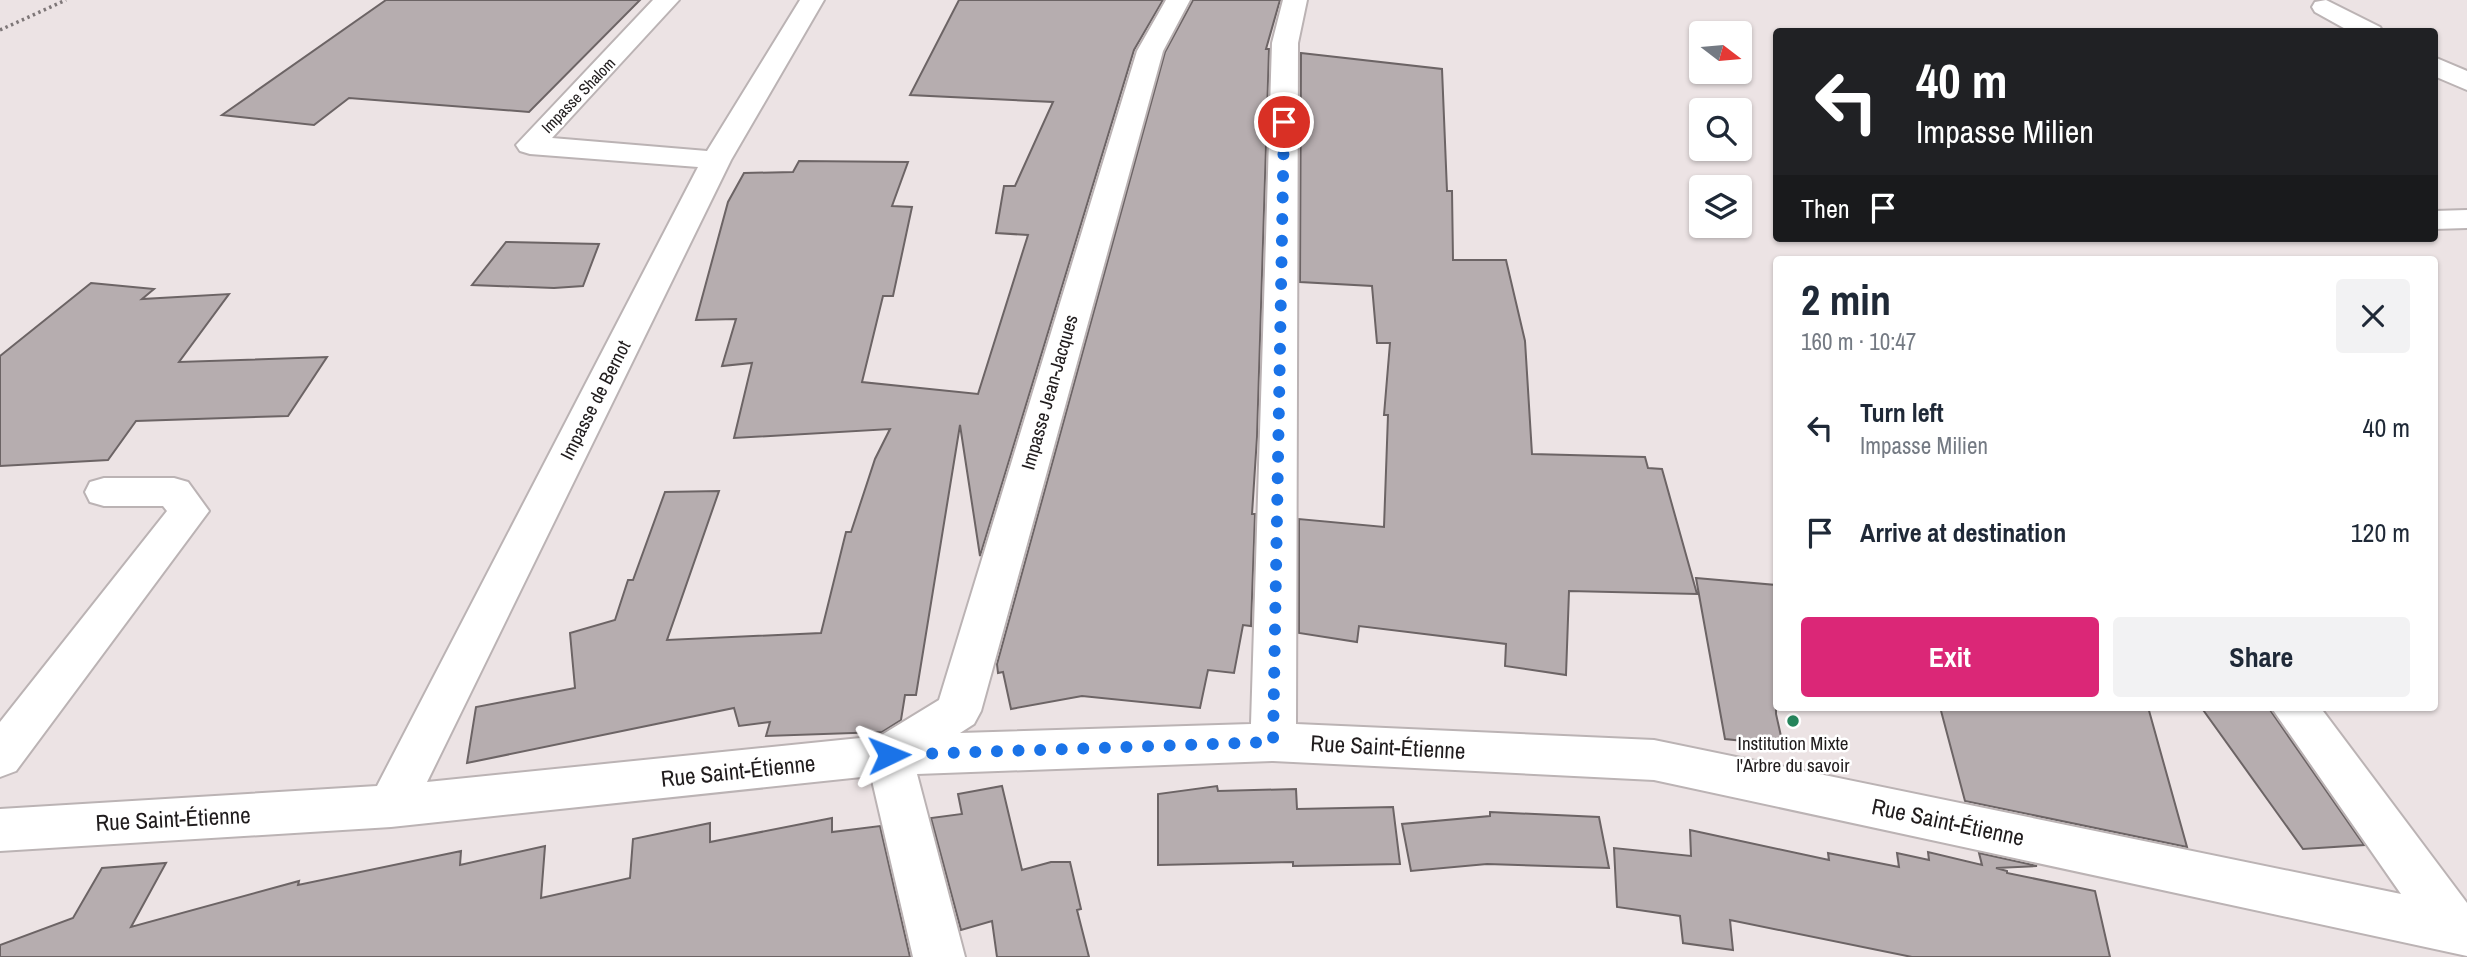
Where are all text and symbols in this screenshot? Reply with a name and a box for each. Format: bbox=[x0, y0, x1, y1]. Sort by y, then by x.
north arrow bbox=[1689, 21, 1752, 84]
map controls bbox=[1689, 21, 1752, 238]
text: 40 m bbox=[1916, 47, 2008, 113]
street label: Impasse Shalom bbox=[536, 52, 620, 138]
icon: left bbox=[1801, 56, 1892, 147]
pin bbox=[1254, 92, 1314, 152]
button: search bbox=[1689, 98, 1752, 161]
icon: arrive bbox=[1265, 103, 1303, 141]
text: Impasse Milien bbox=[1916, 110, 2094, 153]
button: layers bbox=[1689, 175, 1752, 238]
icon: arrive bbox=[1864, 189, 1902, 227]
text: Then bbox=[1801, 191, 1850, 226]
text: 2 min bbox=[1801, 272, 1891, 328]
button: close bbox=[2336, 279, 2410, 353]
street label: Impasse Jean-Jacques bbox=[1014, 311, 1084, 473]
text: 160 m · 10:47 bbox=[1801, 326, 1916, 357]
street label: Impasse de Bernot bbox=[554, 335, 637, 464]
text: Turn left bbox=[1860, 395, 1944, 430]
icon: left bbox=[1801, 409, 1839, 447]
text: 40 m bbox=[2363, 410, 2410, 445]
text: Impasse Milien bbox=[1860, 430, 1988, 461]
icon: arrive bbox=[1801, 514, 1839, 552]
text: Arrive at destination bbox=[1860, 515, 2066, 550]
text: 120 m bbox=[2351, 515, 2410, 550]
button: Exit bbox=[1801, 617, 2099, 697]
button: Share bbox=[2113, 617, 2410, 697]
marker: Institution Mixte l'Arbre du savoir bbox=[1785, 713, 1801, 729]
position arrow bbox=[852, 718, 926, 792]
street label: Rue Saint-Étienne bbox=[1310, 727, 1466, 766]
place label: Institution Mixte l'Arbre du savoir bbox=[1737, 730, 1850, 778]
street label: Rue Saint-Étienne bbox=[659, 747, 817, 794]
street label: Rue Saint-Étienne bbox=[1869, 790, 2027, 853]
street label: Rue Saint-Étienne bbox=[95, 799, 251, 838]

